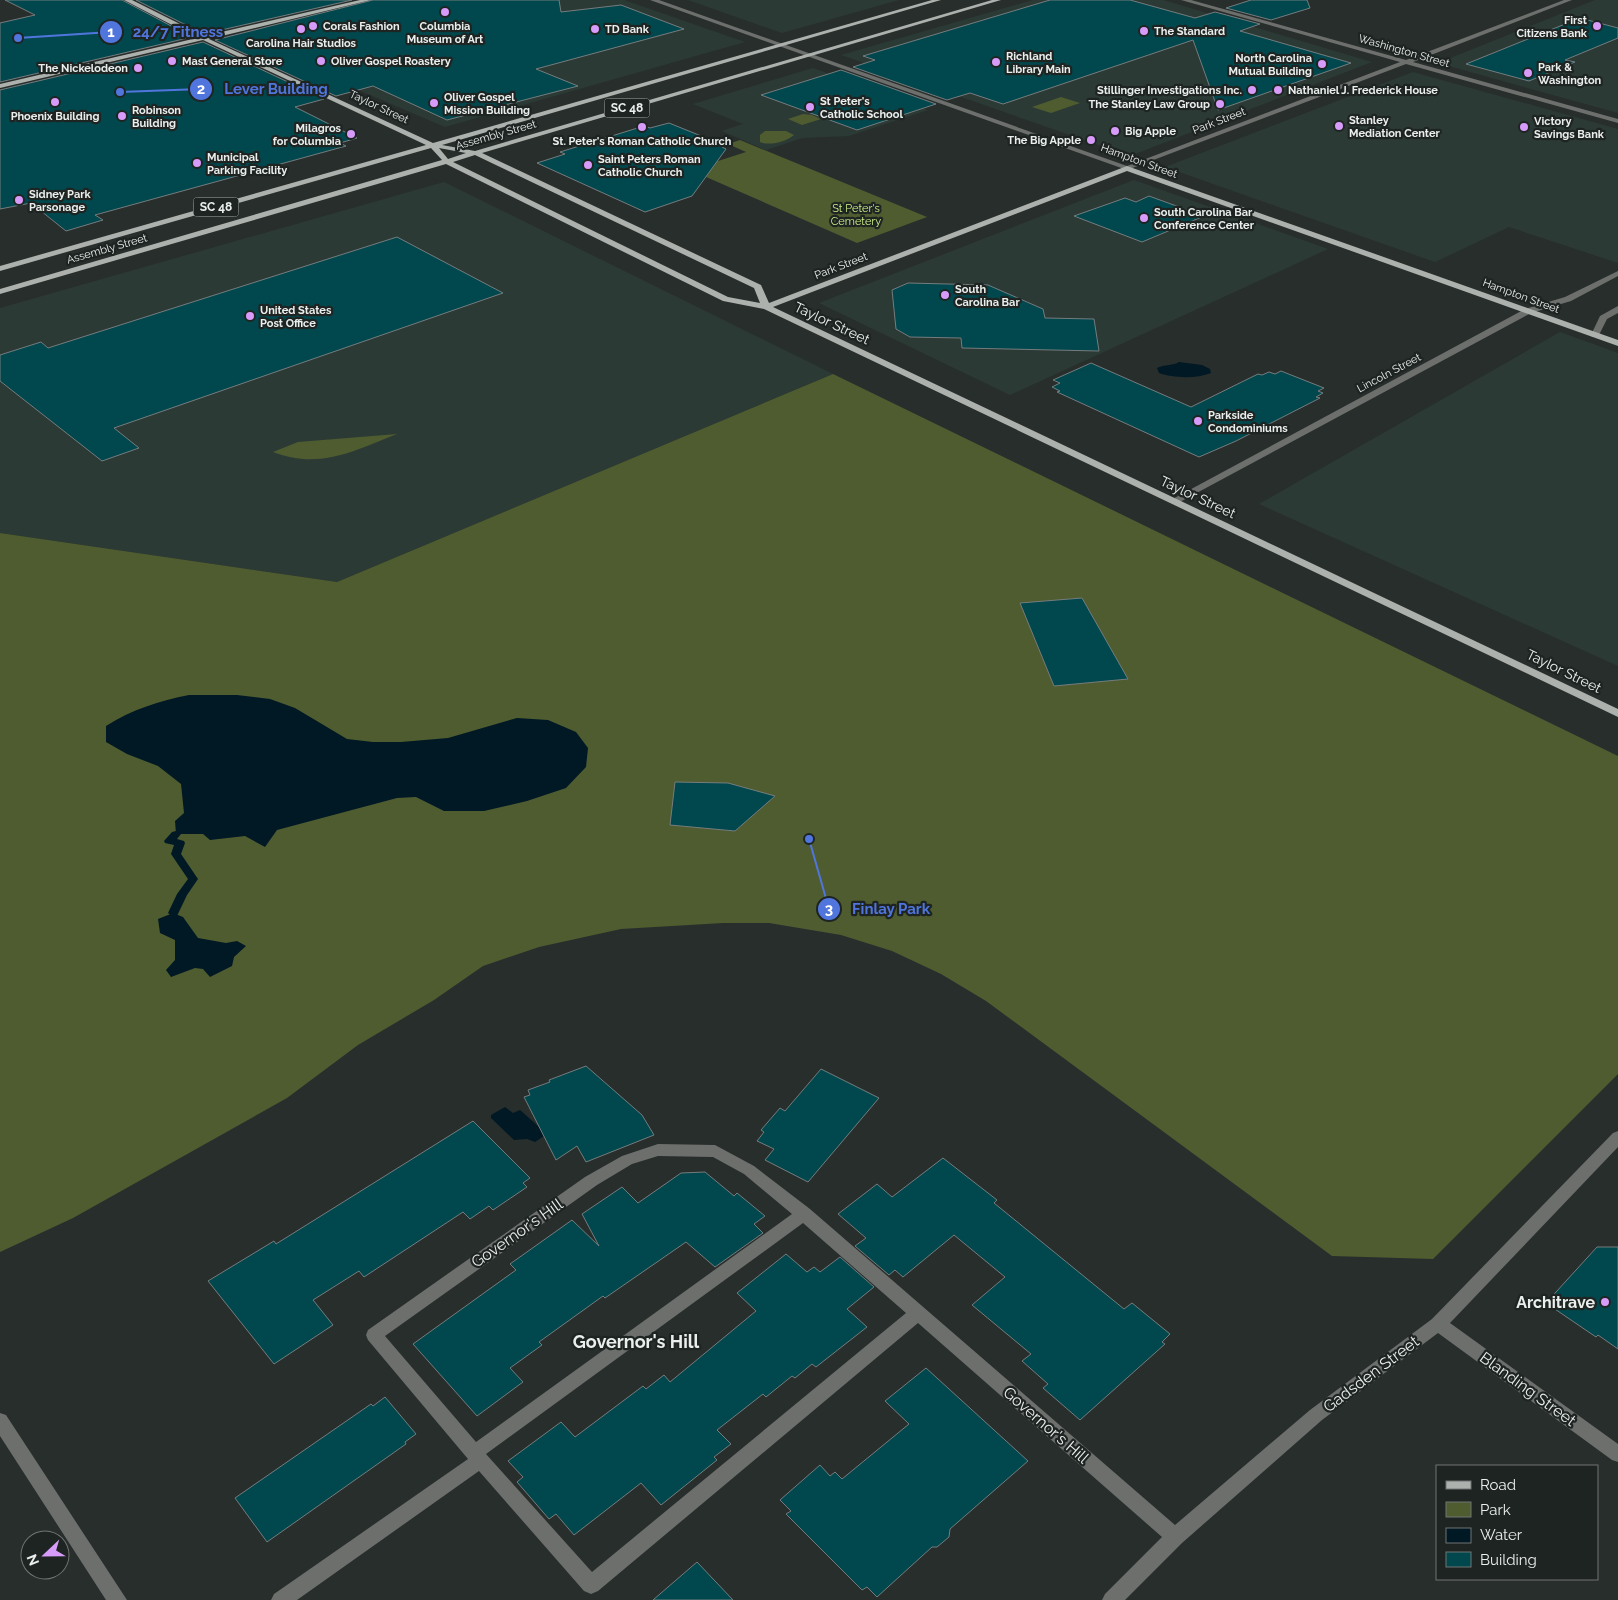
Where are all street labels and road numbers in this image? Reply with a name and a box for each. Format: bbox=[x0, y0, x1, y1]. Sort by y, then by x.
street label: Washington Street bbox=[1357, 32, 1451, 70]
street label: Taylor Street bbox=[347, 88, 411, 127]
road number: SC 48 bbox=[604, 99, 650, 118]
street label: Park Street bbox=[1191, 105, 1248, 137]
street label: Assembly Street bbox=[454, 117, 538, 153]
street label: Hampton Street bbox=[1099, 141, 1179, 181]
road number: SC 48 bbox=[194, 198, 238, 216]
street label: Assembly Street bbox=[65, 231, 149, 267]
street label: Park Street bbox=[813, 250, 870, 282]
street label: Hampton Street bbox=[1481, 276, 1561, 316]
street label: Taylor Street bbox=[792, 299, 872, 348]
street label: Lincoln Street bbox=[1355, 351, 1423, 395]
street label: Taylor Street bbox=[1158, 473, 1238, 522]
street label: Taylor Street bbox=[1524, 646, 1604, 696]
street label: Governor's Hill bbox=[468, 1194, 567, 1272]
street label: Gadsden Street bbox=[1319, 1331, 1423, 1416]
street label: Blanding Street bbox=[1476, 1348, 1580, 1431]
street label: Governor's Hill bbox=[999, 1383, 1093, 1468]

